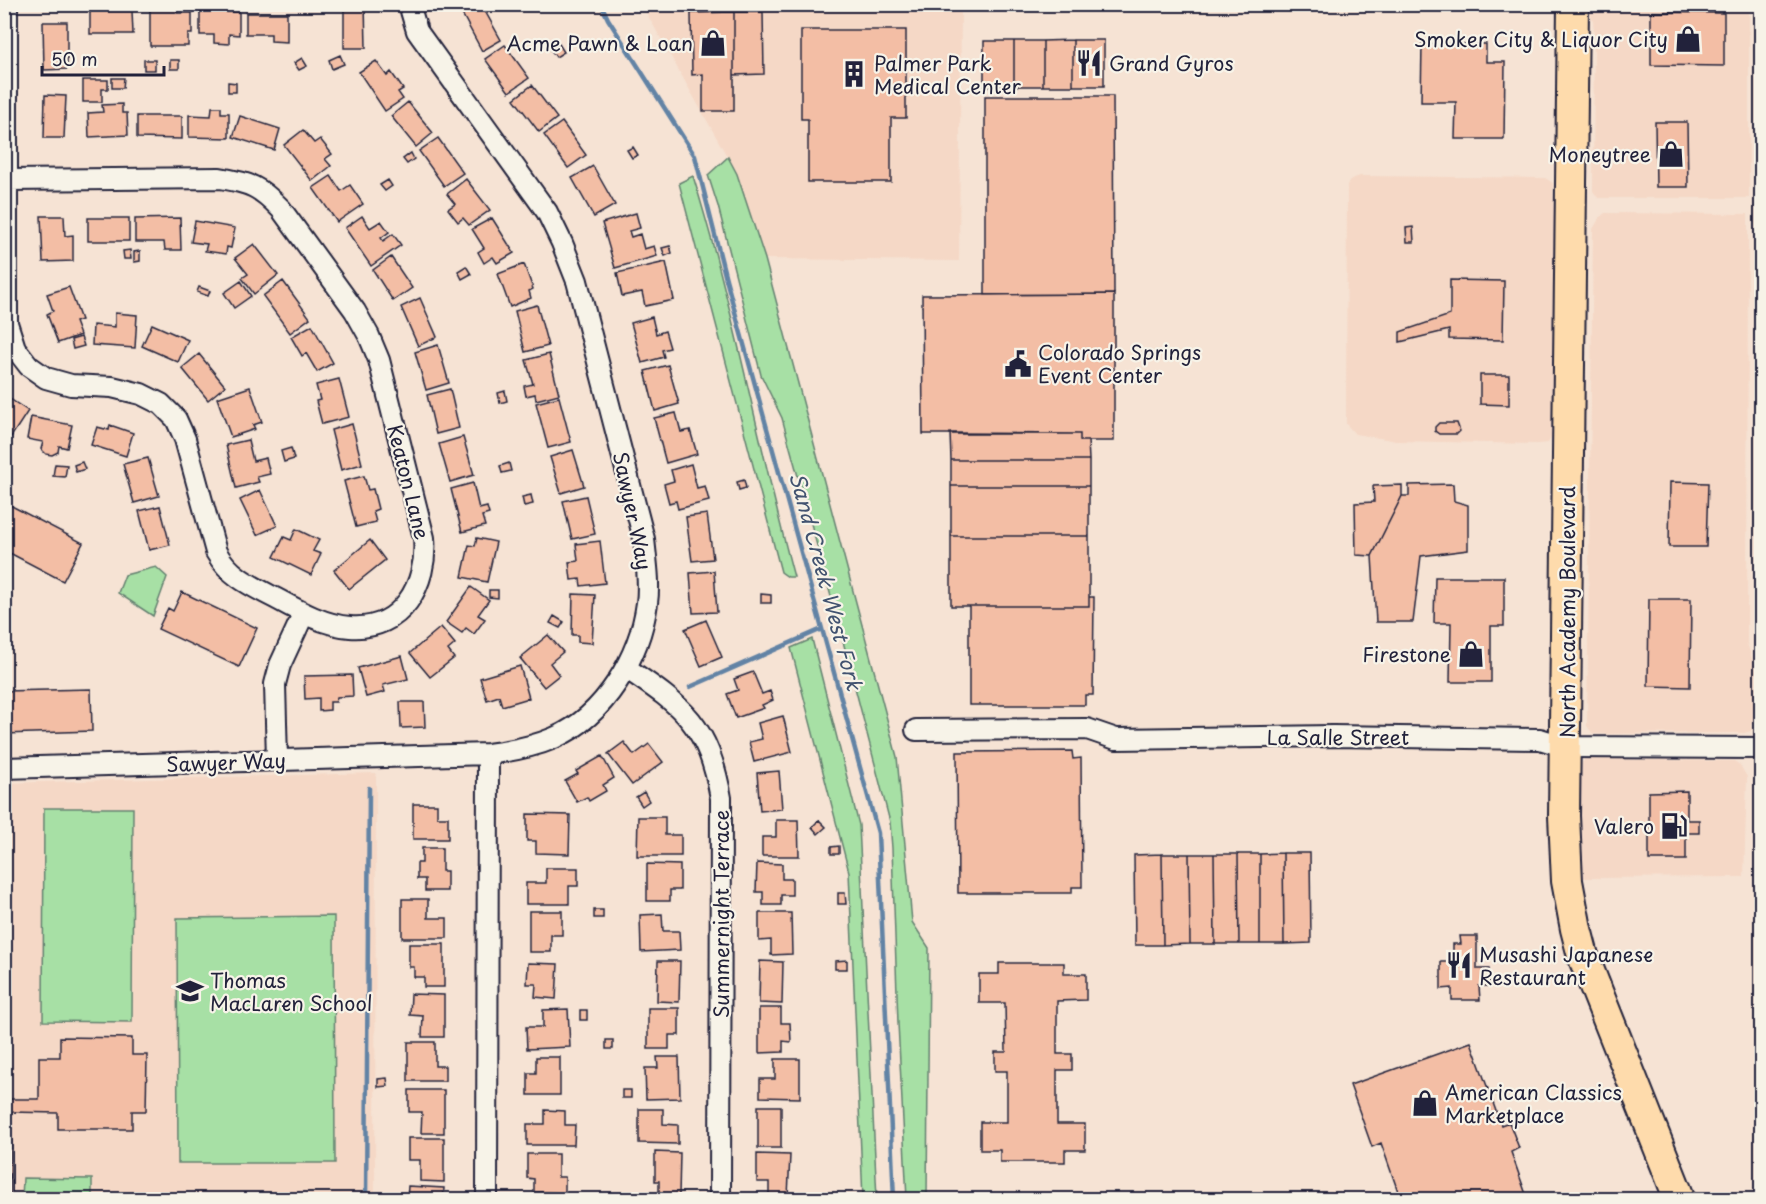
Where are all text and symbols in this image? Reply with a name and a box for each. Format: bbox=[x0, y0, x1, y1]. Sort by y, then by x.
place label: Smoker City & Liquor City bbox=[1414, 24, 1668, 54]
shop icon: Smoker City & Liquor City bbox=[1673, 24, 1703, 54]
place label: Acme Pawn & Loan bbox=[506, 28, 693, 58]
shop icon: Acme Pawn & Loan bbox=[698, 28, 728, 58]
scale bar bbox=[42, 39, 164, 77]
text: 50 m bbox=[51, 45, 98, 72]
place label: Palmer Park Medical Center bbox=[874, 48, 1022, 101]
restaurant icon: Grand Gyros bbox=[1074, 48, 1104, 78]
place label: Grand Gyros bbox=[1109, 48, 1234, 78]
building icon: Palmer Park Medical Center bbox=[839, 59, 869, 89]
place label: Moneytree bbox=[1549, 139, 1651, 169]
shop icon: Moneytree bbox=[1656, 139, 1686, 169]
place label: Colorado Springs Event Center bbox=[1038, 337, 1201, 390]
public building icon: Colorado Springs Event Center bbox=[1003, 349, 1033, 379]
street label: Keaton Lane bbox=[380, 421, 438, 543]
street label: Sawyer Way bbox=[606, 449, 660, 573]
water label: Sand Creek West Fork bbox=[782, 468, 872, 694]
street label: North Academy Boulevard bbox=[1552, 486, 1582, 738]
place label: Firestone bbox=[1362, 639, 1451, 669]
shop icon: Firestone bbox=[1456, 639, 1486, 669]
street label: La Salle Street bbox=[1267, 722, 1409, 752]
street label: Sawyer Way bbox=[166, 745, 286, 779]
street label: Summernight Terrace bbox=[706, 810, 736, 1018]
place label: Valero bbox=[1594, 811, 1654, 841]
fuel station icon: Valero bbox=[1659, 811, 1689, 841]
place label: Musashi Japanese Restaurant bbox=[1479, 939, 1653, 992]
restaurant icon: Musashi Japanese Restaurant bbox=[1444, 950, 1474, 980]
place label: Thomas MacLaren School bbox=[210, 965, 372, 1018]
school or university icon: Thomas MacLaren School bbox=[175, 976, 205, 1006]
place label: American Classics Marketplace bbox=[1445, 1077, 1622, 1130]
shop icon: American Classics Marketplace bbox=[1410, 1088, 1440, 1118]

